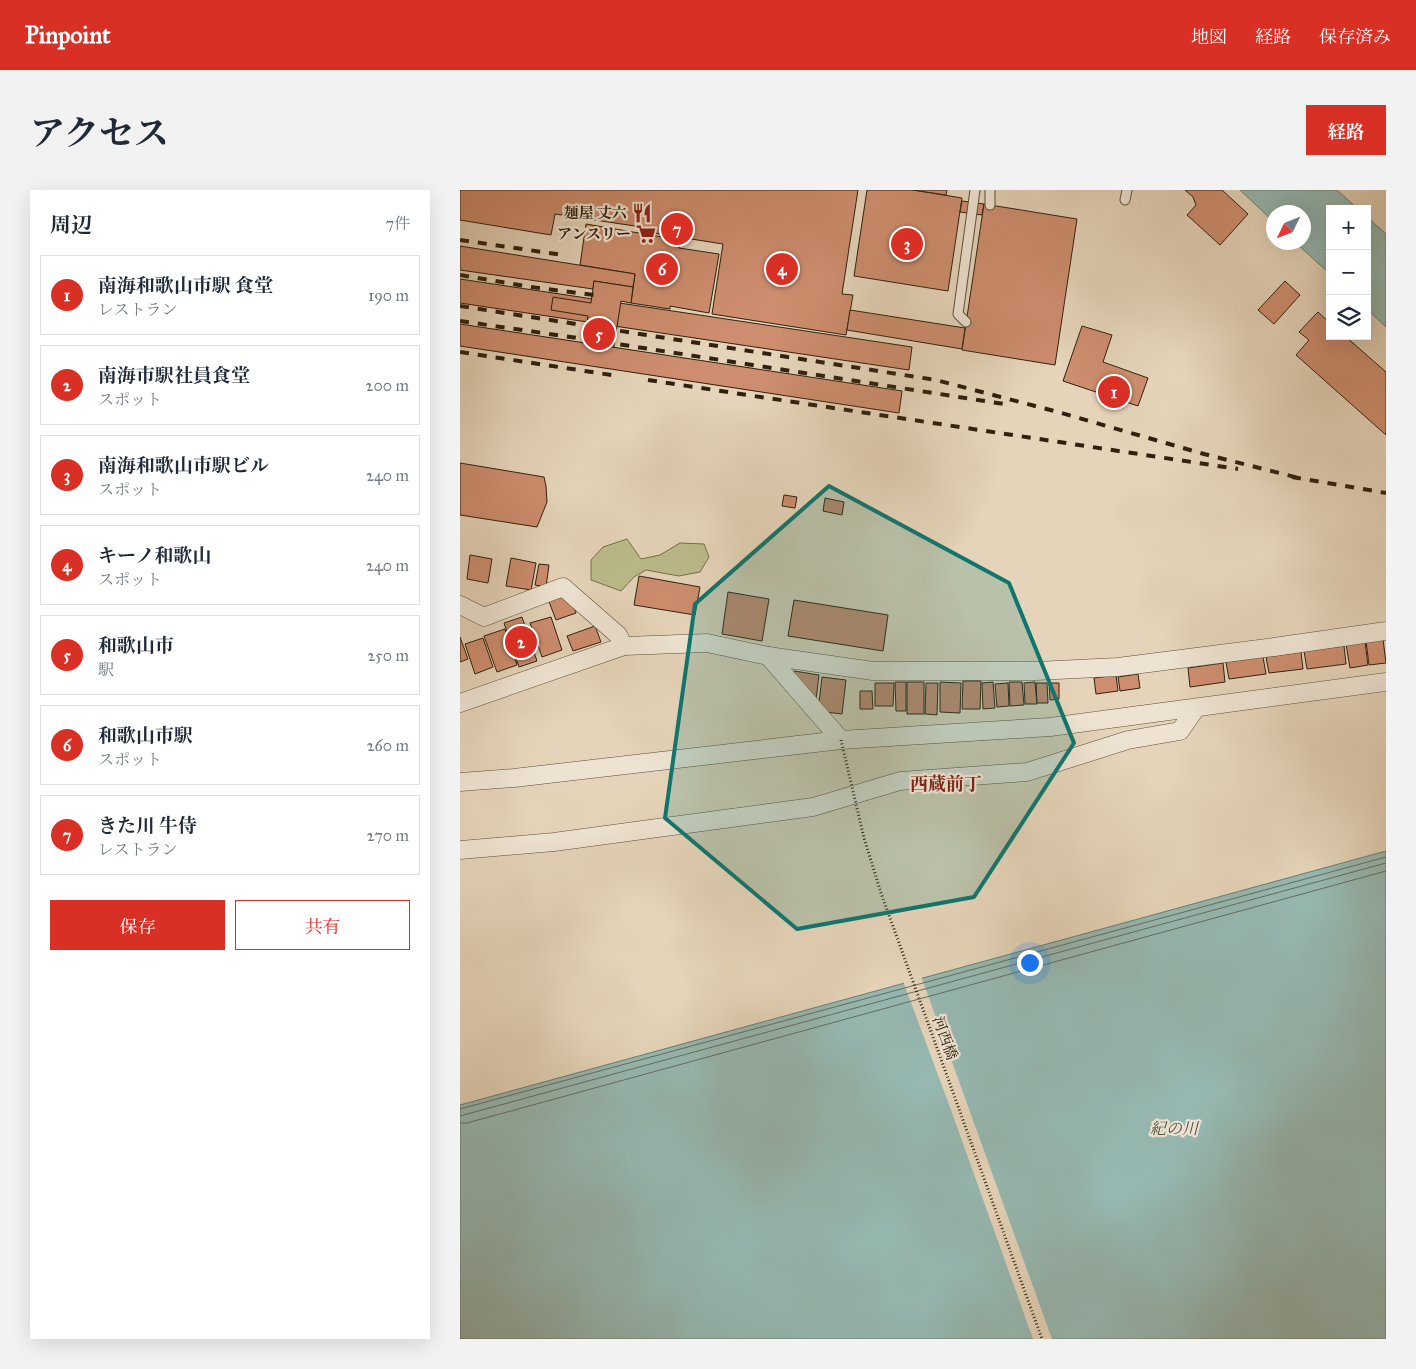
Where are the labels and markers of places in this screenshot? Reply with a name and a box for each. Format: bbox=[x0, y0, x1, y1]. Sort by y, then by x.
restaurant icon: 麺屋 丈六 bbox=[631, 202, 653, 224]
place label: 麺屋 丈六 bbox=[564, 204, 627, 222]
pin: 7 bbox=[661, 210, 693, 248]
supermarket icon: アンスリー bbox=[635, 223, 657, 245]
place label: アンスリー bbox=[557, 225, 631, 243]
pin: 3 bbox=[891, 225, 923, 263]
pin: 6 bbox=[646, 250, 678, 288]
pin: 4 bbox=[766, 250, 798, 288]
pin: 5 bbox=[583, 315, 615, 353]
pin: 1 bbox=[1098, 373, 1130, 411]
pin: 2 bbox=[505, 623, 537, 661]

